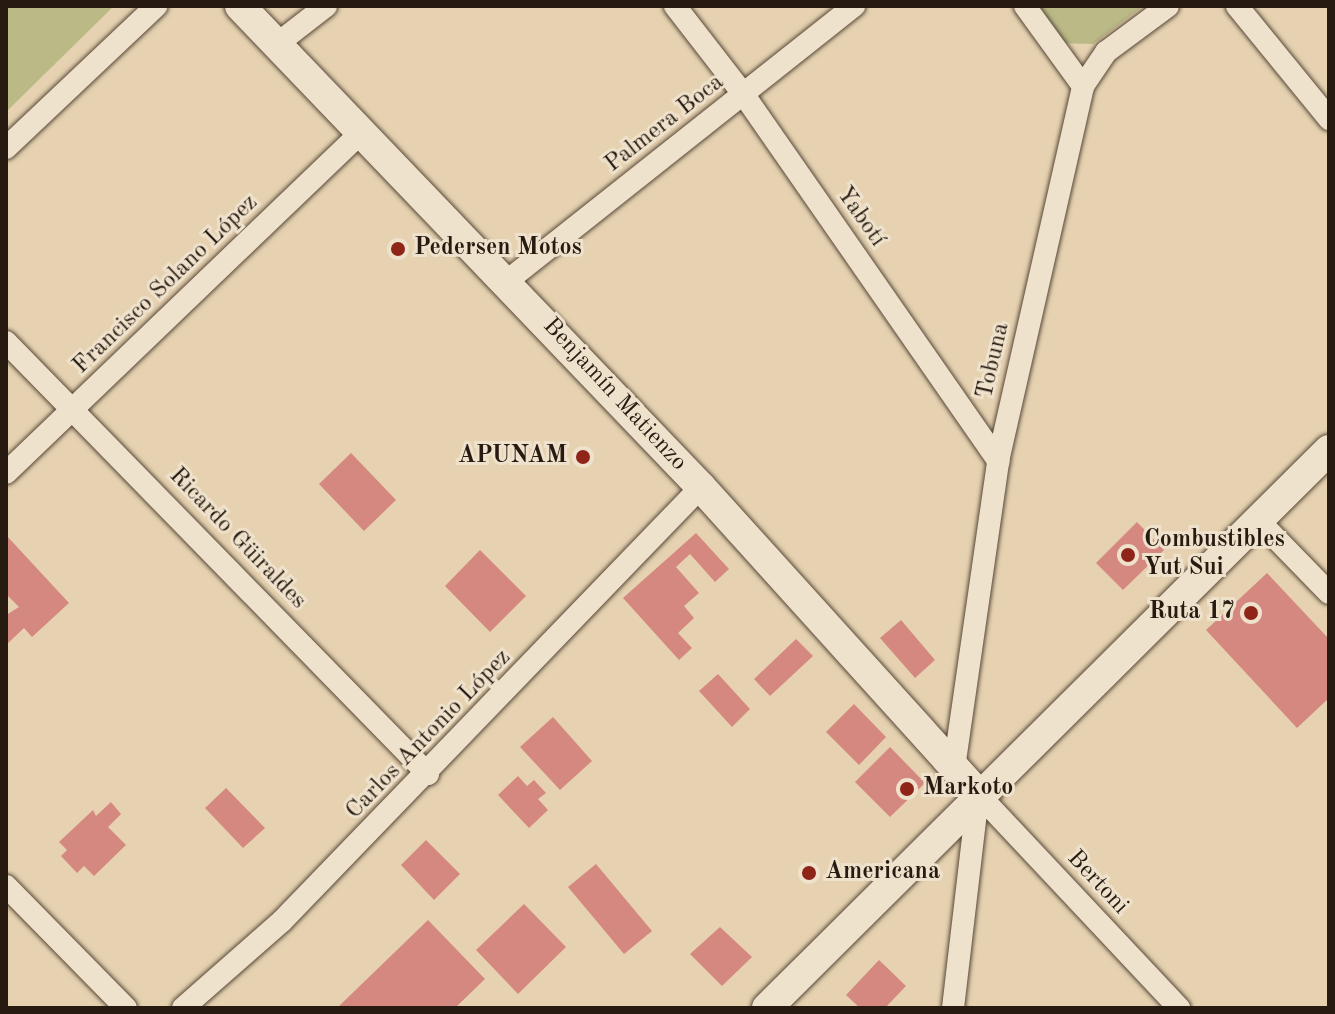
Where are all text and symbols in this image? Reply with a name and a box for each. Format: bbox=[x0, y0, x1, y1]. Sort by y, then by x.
street label: Palmera Boca bbox=[600, 69, 730, 179]
street label: Yabotí bbox=[829, 181, 891, 253]
street label: Francisco Solano López bbox=[68, 189, 264, 381]
place label: Pedersen Motos bbox=[414, 235, 582, 263]
marker: Pedersen Motos bbox=[389, 240, 407, 258]
street label: Benjamín Matienzo bbox=[536, 313, 692, 477]
street label: Tobuna bbox=[971, 320, 1017, 402]
place label: APUNAM bbox=[458, 443, 567, 471]
marker: APUNAM bbox=[574, 448, 592, 466]
street label: Ricardo Güiraldes bbox=[162, 462, 312, 616]
place label: Combustibles Yut Sui bbox=[1144, 527, 1285, 583]
marker: Combustibles Yut Sui bbox=[1119, 546, 1137, 564]
place label: Ruta 17 bbox=[1149, 599, 1235, 627]
marker: Ruta 17 bbox=[1242, 604, 1260, 622]
street label: Carlos Antonio López bbox=[341, 644, 517, 826]
place label: Markoto bbox=[923, 775, 1013, 803]
marker: Markoto bbox=[898, 780, 916, 798]
street label: Bertoni bbox=[1060, 845, 1134, 921]
place label: Americana bbox=[825, 859, 940, 887]
marker: Americana bbox=[800, 864, 818, 882]

